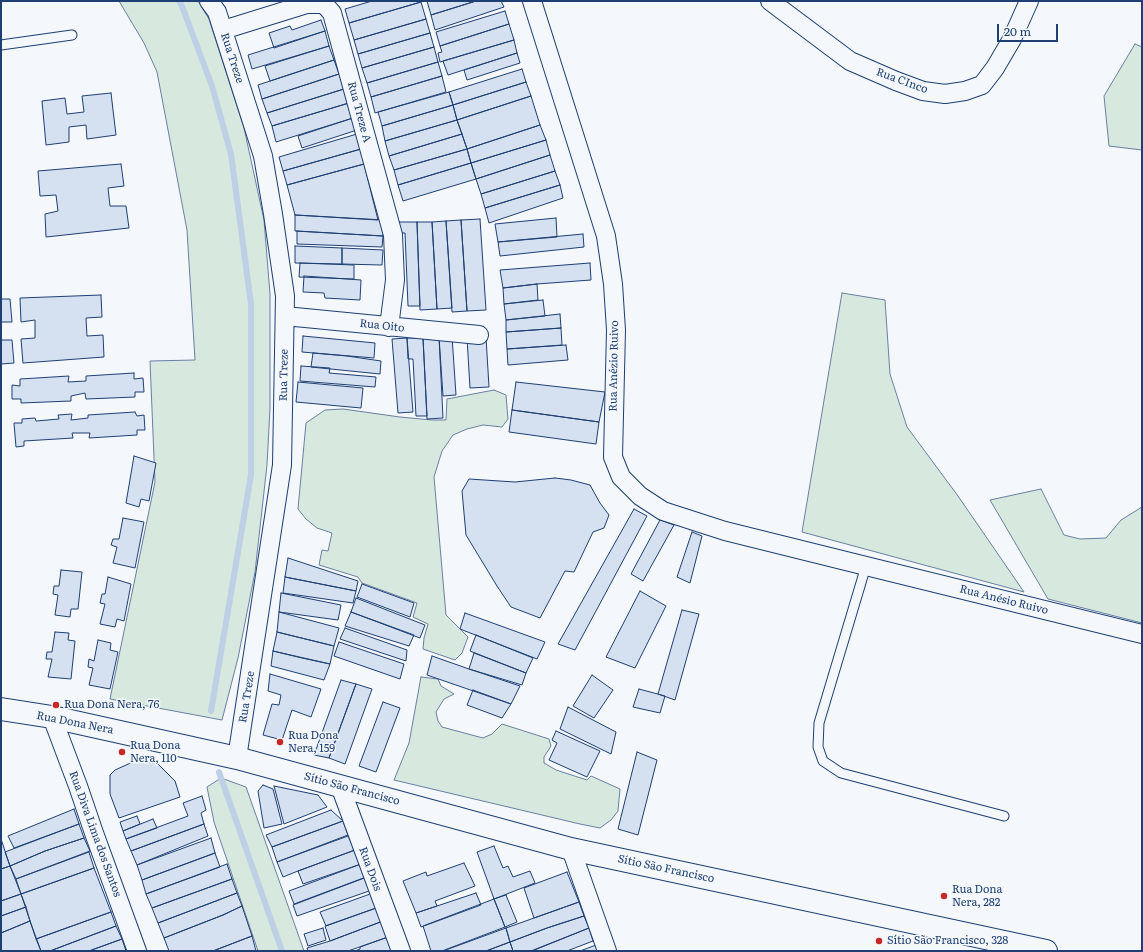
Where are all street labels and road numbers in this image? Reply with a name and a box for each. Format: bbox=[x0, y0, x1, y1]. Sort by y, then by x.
street label: Rua Treze bbox=[218, 31, 246, 85]
street label: Rua CInco bbox=[874, 66, 930, 96]
street label: Rua Treze A bbox=[345, 80, 373, 144]
street label: Rua Oito bbox=[359, 317, 405, 335]
street label: Rua Anézio Ruivo bbox=[607, 320, 621, 412]
street label: Rua Treze bbox=[277, 349, 291, 401]
street label: Rua Anésio Ruivo bbox=[958, 583, 1050, 617]
street label: Rua Treze bbox=[236, 670, 258, 724]
street label: Rua Dona Nera bbox=[35, 709, 115, 737]
street label: Rua Diva Lima dos Santos bbox=[66, 769, 124, 899]
street label: Sítio São Francisco bbox=[303, 770, 401, 808]
street label: Rua Dois bbox=[356, 845, 384, 893]
street label: Sítio São Francisco bbox=[616, 852, 716, 886]

